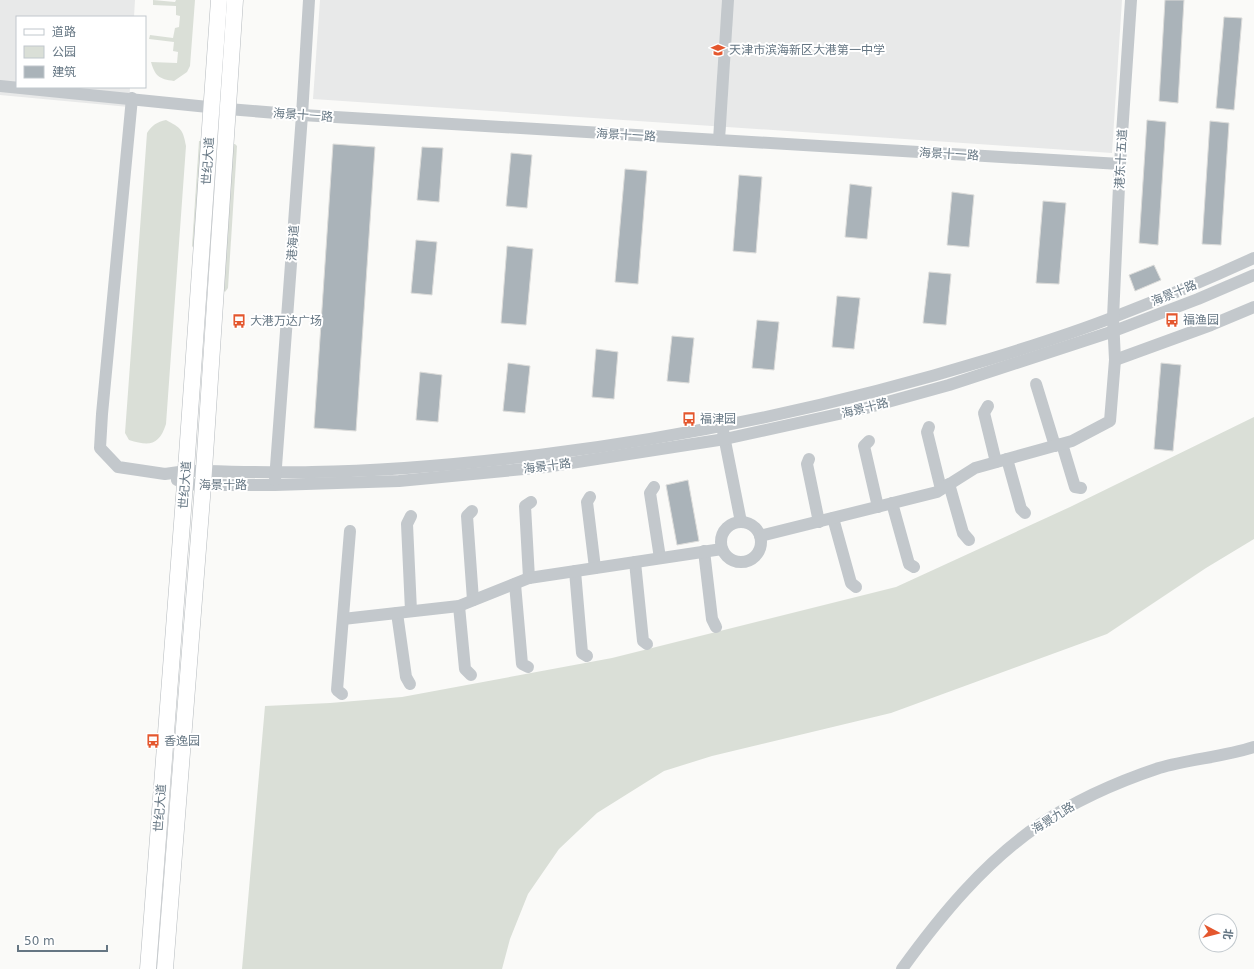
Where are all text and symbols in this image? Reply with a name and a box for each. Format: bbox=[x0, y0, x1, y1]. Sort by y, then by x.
legend bbox=[16, 16, 146, 88]
text: 道路 bbox=[52, 25, 76, 39]
school or university icon: 天津市滨海新区大港第一中学 bbox=[710, 42, 726, 58]
place label: 天津市滨海新区大港第一中学 bbox=[729, 43, 885, 57]
text: 公园 bbox=[52, 45, 76, 59]
text: 建筑 bbox=[52, 65, 76, 79]
street label: 海景十一路 bbox=[273, 106, 333, 124]
street label: 海景十一路 bbox=[596, 126, 656, 144]
street label: 港东十五道 bbox=[1112, 129, 1130, 189]
street label: 世纪大道 bbox=[199, 137, 217, 185]
street label: 海景十一路 bbox=[919, 145, 979, 163]
street label: 港海道 bbox=[285, 225, 301, 261]
street label: 海景十路 bbox=[1149, 278, 1199, 308]
bus stop icon: 福渔园 bbox=[1164, 312, 1180, 328]
bus stop icon: 大港万达广场 bbox=[231, 313, 247, 329]
place label: 福渔园 bbox=[1183, 313, 1219, 327]
place label: 大港万达广场 bbox=[250, 314, 322, 328]
street label: 海景十路 bbox=[840, 395, 890, 421]
bus stop icon: 福津园 bbox=[681, 411, 697, 427]
place label: 福津园 bbox=[700, 412, 736, 426]
street label: 海景十路 bbox=[522, 456, 572, 476]
street label: 世纪大道 bbox=[176, 461, 194, 509]
street label: 海景十路 bbox=[199, 478, 247, 492]
bus stop icon: 香逸园 bbox=[145, 733, 161, 749]
place label: 香逸园 bbox=[164, 734, 200, 748]
street label: 世纪大道 bbox=[151, 784, 169, 832]
street label: 海景九路 bbox=[1029, 799, 1077, 837]
north arrow bbox=[1198, 913, 1238, 953]
scale bar bbox=[18, 927, 107, 953]
text: 北 bbox=[1220, 928, 1235, 940]
text: 50 m bbox=[24, 934, 55, 948]

